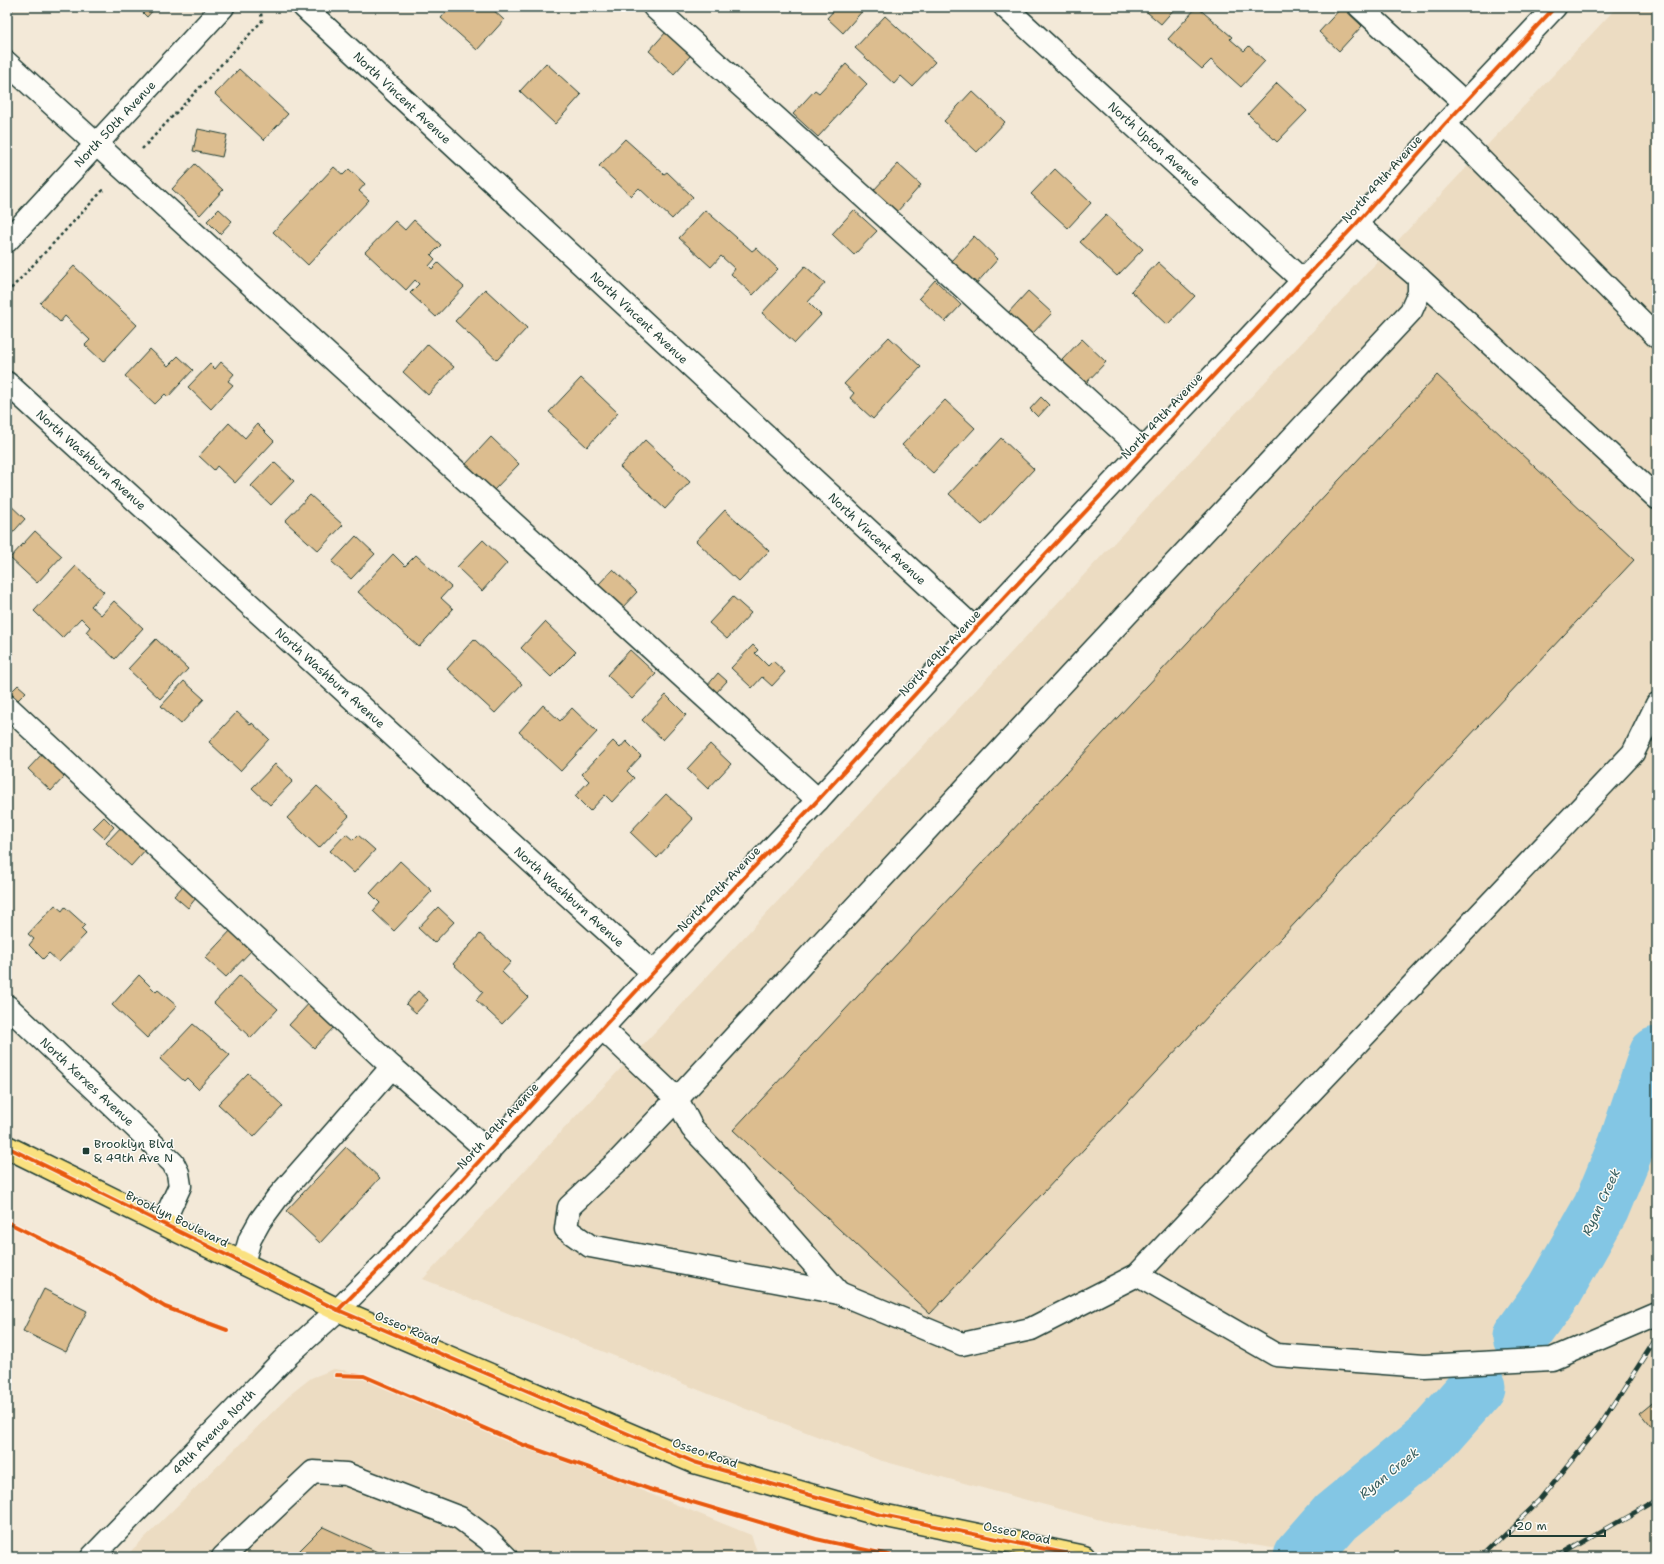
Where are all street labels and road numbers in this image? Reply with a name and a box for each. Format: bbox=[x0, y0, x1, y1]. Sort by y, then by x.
street label: North Vincent Avenue bbox=[350, 48, 454, 148]
street label: North 50th Avenue bbox=[71, 77, 159, 171]
street label: North Upton Avenue bbox=[1105, 98, 1204, 190]
street label: North 49th Avenue bbox=[1338, 131, 1426, 226]
street label: North Vincent Avenue bbox=[587, 268, 691, 368]
street label: North 49th Avenue bbox=[1118, 369, 1207, 463]
street label: North Washburn Avenue bbox=[33, 406, 150, 514]
street label: North Vincent Avenue bbox=[825, 489, 929, 589]
street label: North 49th Avenue bbox=[896, 606, 985, 700]
street label: North Washburn Avenue bbox=[272, 624, 389, 732]
street label: North Washburn Avenue bbox=[511, 843, 628, 951]
street label: North 49th Avenue bbox=[674, 843, 764, 935]
street label: North Xerxes Avenue bbox=[37, 1034, 138, 1130]
street label: North 49th Avenue bbox=[454, 1079, 543, 1173]
street label: Brooklyn Boulevard bbox=[123, 1187, 231, 1251]
street label: Osseo Road bbox=[373, 1307, 442, 1349]
street label: 49th Avenue North bbox=[169, 1386, 259, 1478]
street label: Osseo Road bbox=[670, 1434, 740, 1472]
street label: Osseo Road bbox=[982, 1518, 1052, 1548]

